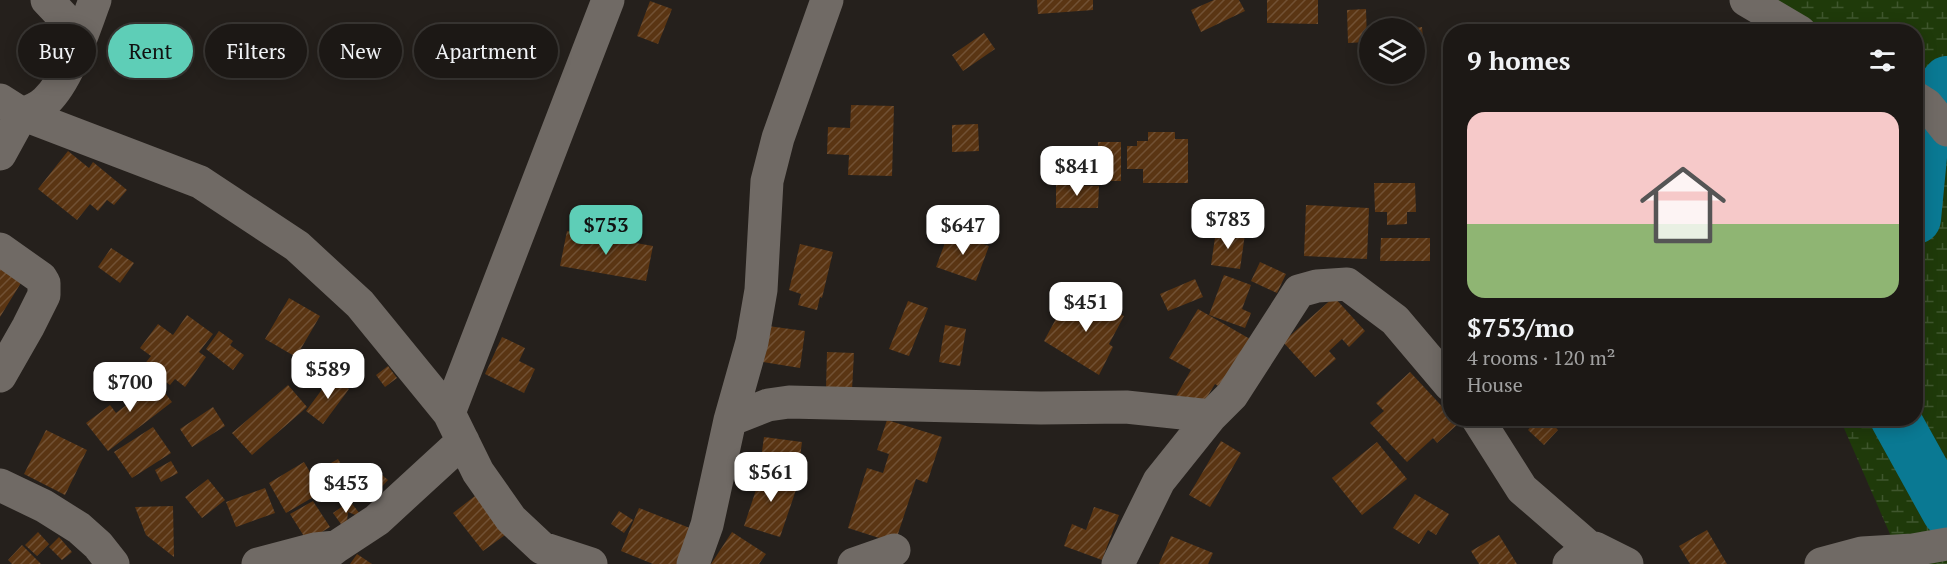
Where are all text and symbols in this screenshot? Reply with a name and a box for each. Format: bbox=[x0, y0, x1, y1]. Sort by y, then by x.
map controls bbox=[1359, 18, 1425, 84]
button: layers bbox=[1359, 18, 1425, 84]
chip: Buy bbox=[18, 24, 96, 78]
chip: Rent bbox=[108, 24, 193, 78]
chip: Filters bbox=[205, 24, 307, 78]
chip: New bbox=[319, 24, 402, 78]
chip: Apartment bbox=[414, 24, 558, 78]
text: 9 homes bbox=[1467, 43, 1571, 77]
icon: filters bbox=[1866, 44, 1899, 77]
pin: $841 bbox=[1041, 146, 1113, 197]
icon: home bbox=[1629, 151, 1737, 259]
text: $841 bbox=[1054, 152, 1100, 179]
pin: $783 bbox=[1192, 199, 1264, 250]
pin: $753 bbox=[570, 205, 642, 256]
pin: $647 bbox=[927, 205, 999, 256]
text: $783 bbox=[1205, 205, 1251, 232]
text: $753 bbox=[583, 211, 629, 238]
text: $647 bbox=[940, 211, 986, 238]
pin: $451 bbox=[1050, 282, 1122, 333]
text: $451 bbox=[1063, 288, 1109, 315]
text: $753/mo bbox=[1467, 310, 1574, 344]
text: 4 rooms · 120 m² bbox=[1467, 344, 1615, 371]
pin: $589 bbox=[292, 349, 364, 400]
text: $589 bbox=[305, 355, 351, 382]
pin: $700 bbox=[94, 362, 166, 413]
text: $700 bbox=[107, 368, 153, 395]
text: House bbox=[1467, 371, 1523, 398]
pin: $561 bbox=[735, 452, 807, 503]
text: $561 bbox=[748, 458, 794, 485]
pin: $453 bbox=[310, 463, 382, 514]
text: $453 bbox=[323, 469, 369, 496]

